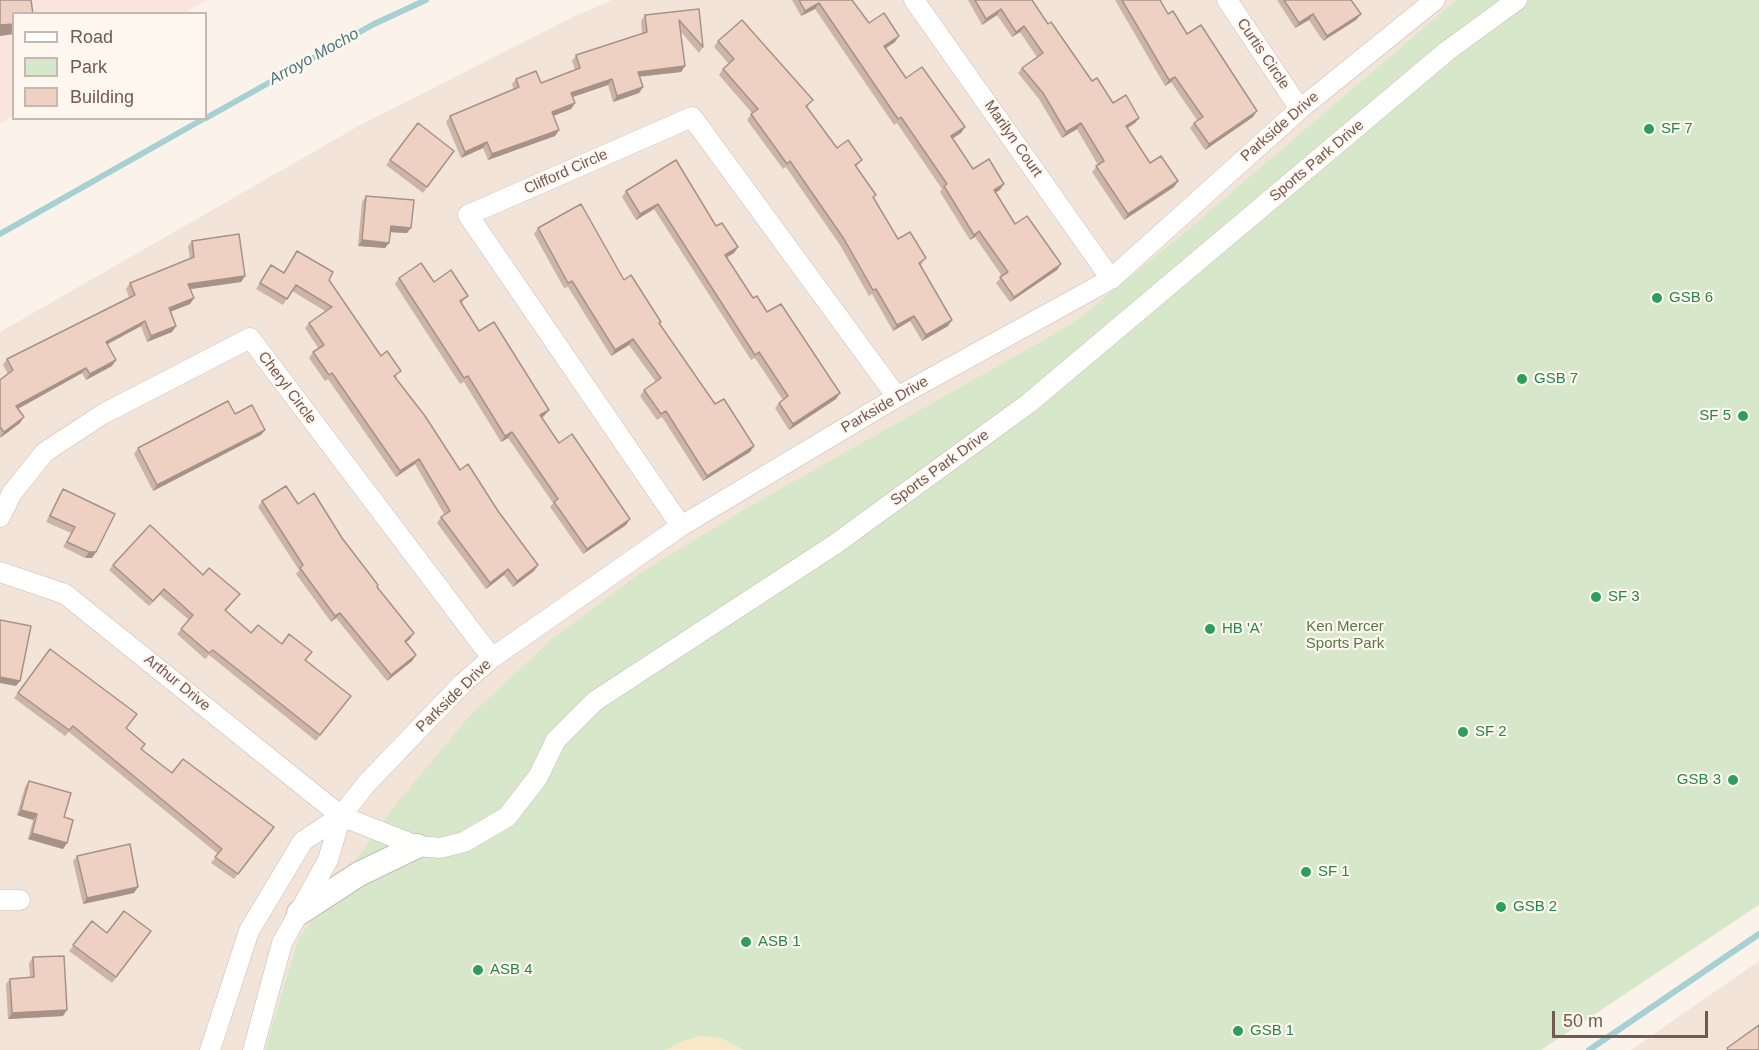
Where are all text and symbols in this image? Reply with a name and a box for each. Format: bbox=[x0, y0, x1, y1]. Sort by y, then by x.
legend bbox=[12, 12, 207, 120]
street label: Curtis Circle bbox=[1233, 15, 1293, 93]
water label: Arroyo Mocho bbox=[266, 24, 362, 90]
text: Road bbox=[70, 27, 113, 47]
text: Park bbox=[70, 57, 107, 77]
text: Building bbox=[70, 87, 134, 107]
street label: Parkside Drive bbox=[1237, 88, 1323, 166]
street label: Marilyn Court bbox=[980, 97, 1046, 181]
street label: Sports Park Drive bbox=[1266, 116, 1368, 206]
place label: SF 7 bbox=[1661, 120, 1693, 138]
marker: SF 7 bbox=[1642, 122, 1656, 136]
street label: Clifford Circle bbox=[521, 146, 611, 198]
place label: GSB 6 bbox=[1669, 289, 1713, 307]
marker: GSB 6 bbox=[1650, 291, 1664, 305]
street label: Cheryl Circle bbox=[254, 348, 320, 428]
place label: GSB 7 bbox=[1534, 370, 1578, 388]
marker: GSB 7 bbox=[1515, 372, 1529, 386]
street label: Parkside Drive bbox=[838, 373, 932, 437]
place label: SF 5 bbox=[1699, 407, 1731, 425]
marker: SF 5 bbox=[1736, 409, 1750, 423]
street label: Sports Park Drive bbox=[887, 426, 993, 510]
place label: SF 3 bbox=[1608, 588, 1640, 606]
marker: SF 3 bbox=[1589, 590, 1603, 604]
park label: Ken Mercer Sports Park bbox=[1306, 618, 1384, 653]
place label: HB 'A' bbox=[1222, 620, 1263, 638]
marker: HB 'A' bbox=[1203, 622, 1217, 636]
street label: Arthur Drive bbox=[140, 651, 214, 715]
street label: Parkside Drive bbox=[413, 656, 495, 736]
place label: SF 2 bbox=[1475, 723, 1507, 741]
marker: SF 2 bbox=[1456, 725, 1470, 739]
place label: GSB 3 bbox=[1677, 771, 1721, 789]
marker: GSB 3 bbox=[1726, 773, 1740, 787]
place label: SF 1 bbox=[1318, 863, 1350, 881]
marker: SF 1 bbox=[1299, 865, 1313, 879]
place label: GSB 2 bbox=[1513, 898, 1557, 916]
marker: GSB 2 bbox=[1494, 900, 1508, 914]
place label: ASB 1 bbox=[758, 933, 801, 951]
marker: ASB 1 bbox=[739, 935, 753, 949]
place label: ASB 4 bbox=[490, 961, 533, 979]
marker: ASB 4 bbox=[471, 963, 485, 977]
scale bar bbox=[1555, 999, 1711, 1037]
text: 50 m bbox=[1563, 1011, 1603, 1031]
place label: GSB 1 bbox=[1250, 1022, 1294, 1040]
marker: GSB 1 bbox=[1231, 1024, 1245, 1038]

